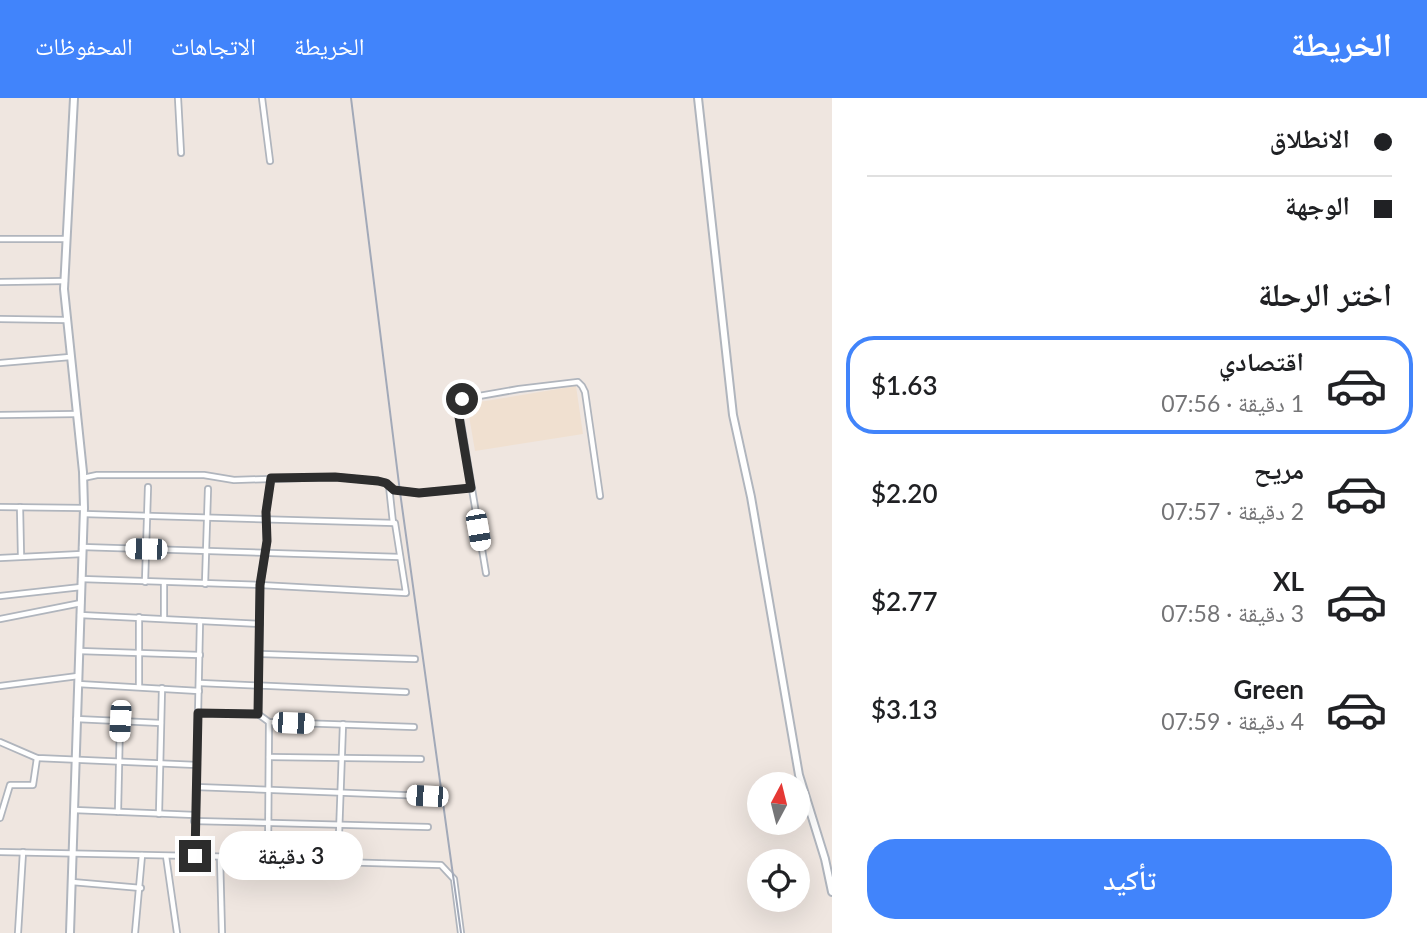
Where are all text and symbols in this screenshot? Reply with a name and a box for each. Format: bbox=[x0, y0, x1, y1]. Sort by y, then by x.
text: الخريطة bbox=[1291, 23, 1392, 63]
text: المحفوظات bbox=[35, 31, 133, 60]
text: الاتجاهات bbox=[171, 31, 256, 60]
text: الخريطة bbox=[294, 31, 365, 60]
text: الانطلاق bbox=[1270, 122, 1350, 154]
text: الوجهة bbox=[1285, 189, 1350, 221]
text: اختر الرحلة bbox=[1258, 274, 1392, 313]
text: اقتصادي bbox=[1219, 345, 1304, 377]
icon: car bbox=[1325, 354, 1388, 417]
text: $1.63 bbox=[871, 369, 937, 401]
route start bbox=[446, 383, 478, 415]
text: 1 دقيقة · 07:56 bbox=[1161, 389, 1304, 417]
text: مريح bbox=[1254, 453, 1304, 485]
icon: car bbox=[1325, 462, 1388, 525]
text: $2.20 bbox=[871, 477, 937, 509]
text: 2 دقيقة · 07:57 bbox=[1161, 497, 1304, 525]
car bbox=[465, 507, 492, 553]
car bbox=[125, 538, 168, 560]
text: XL bbox=[1273, 565, 1304, 597]
icon: car bbox=[1325, 570, 1388, 633]
text: $2.77 bbox=[871, 585, 937, 617]
text: 3 دقيقة · 07:58 bbox=[1161, 599, 1304, 627]
text: Green bbox=[1234, 673, 1304, 705]
icon: car bbox=[1325, 678, 1388, 741]
text: $3.13 bbox=[871, 693, 937, 725]
car bbox=[109, 699, 132, 743]
text: 4 دقيقة · 07:59 bbox=[1161, 707, 1304, 735]
car bbox=[272, 712, 315, 734]
north arrow bbox=[747, 772, 810, 835]
map controls bbox=[747, 772, 810, 912]
car bbox=[406, 784, 449, 808]
callout: 3 دقيقة bbox=[220, 832, 363, 880]
button: تأكيد bbox=[867, 839, 1392, 919]
route end bbox=[179, 840, 211, 872]
text: 3 دقيقة bbox=[258, 841, 324, 869]
button: locate bbox=[747, 849, 810, 912]

